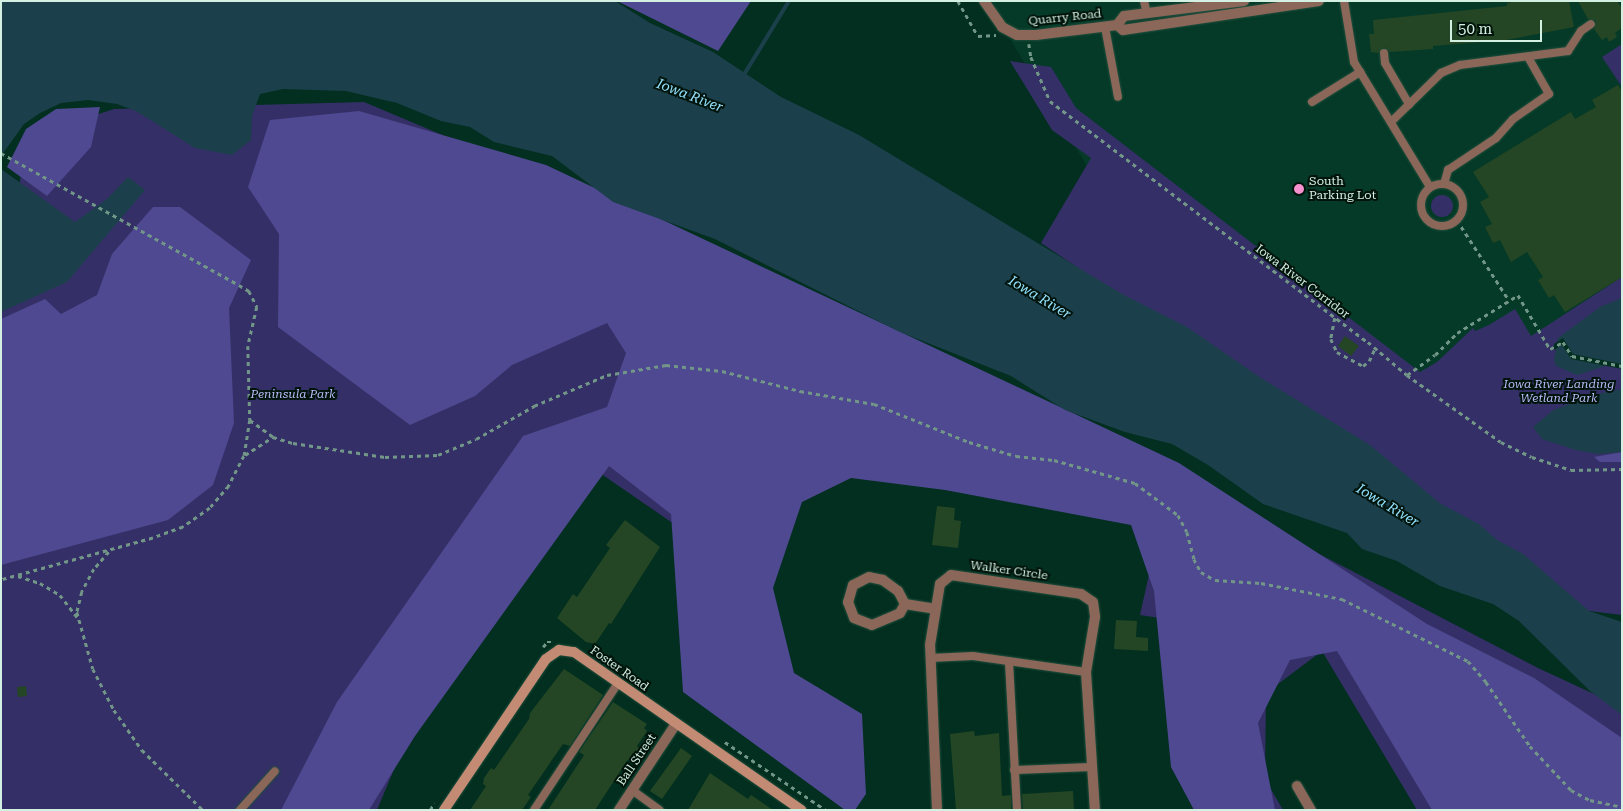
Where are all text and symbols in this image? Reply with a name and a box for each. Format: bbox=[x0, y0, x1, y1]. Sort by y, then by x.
street label: Quarry Road bbox=[1028, 7, 1102, 29]
scale bar bbox=[1453, 10, 1546, 42]
text: 50 m bbox=[1458, 20, 1492, 38]
water label: Iowa River bbox=[654, 75, 726, 115]
place label: South Parking Lot bbox=[1309, 175, 1376, 203]
marker: South Parking Lot bbox=[1293, 183, 1305, 195]
street label: Iowa River Corridor bbox=[1252, 242, 1352, 322]
water label: Iowa River bbox=[1006, 272, 1074, 322]
park label: Iowa River Landing Wetland Park bbox=[1504, 378, 1614, 406]
park label: Peninsula Park bbox=[250, 388, 336, 402]
water label: Iowa River bbox=[1354, 480, 1422, 530]
street label: Walker Circle bbox=[969, 558, 1049, 584]
street label: Foster Road bbox=[587, 644, 651, 694]
street label: Ball Street bbox=[614, 731, 660, 789]

